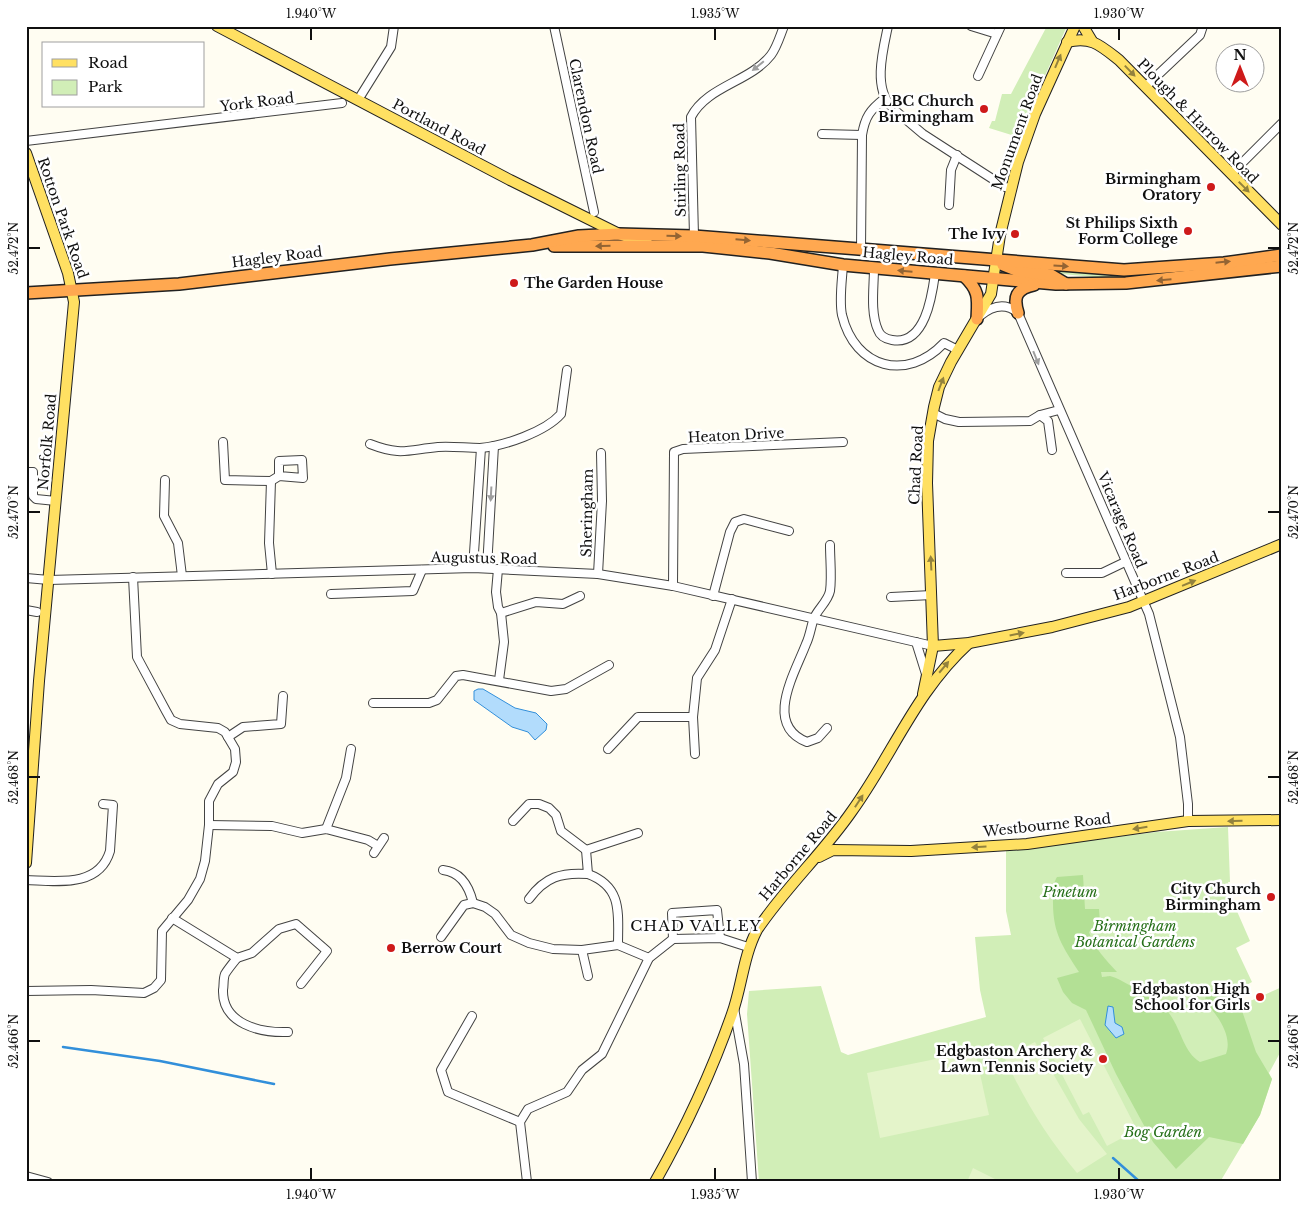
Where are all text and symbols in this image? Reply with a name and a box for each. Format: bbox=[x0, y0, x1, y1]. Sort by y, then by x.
text: 1.940°W bbox=[286, 6, 337, 21]
text: 1.935°W bbox=[691, 6, 740, 21]
text: 1.930°W bbox=[1094, 6, 1145, 21]
legend bbox=[42, 42, 205, 108]
north arrow bbox=[1216, 42, 1266, 92]
text: N bbox=[1233, 46, 1247, 64]
text: Road bbox=[88, 53, 128, 72]
one-way arrow bbox=[1055, 54, 1063, 68]
street label: Plough & Harrow Road bbox=[1134, 55, 1263, 188]
street label: Clarendon Road bbox=[565, 57, 607, 176]
one-way arrow bbox=[752, 61, 765, 72]
one-way arrow bbox=[1124, 65, 1136, 77]
street label: Monument Road bbox=[988, 71, 1047, 193]
text: Park bbox=[88, 77, 124, 96]
street label: York Road bbox=[218, 88, 296, 116]
place label: LBC Church Birmingham bbox=[878, 92, 975, 126]
street label: Portland Road bbox=[389, 95, 489, 159]
marker: LBC Church Birmingham bbox=[978, 103, 990, 115]
street label: Stirling Road bbox=[670, 122, 690, 217]
street label: Rotton Park Road bbox=[34, 155, 92, 282]
place label: Birmingham Oratory bbox=[1105, 170, 1202, 204]
marker: Birmingham Oratory bbox=[1205, 181, 1217, 193]
one-way arrow bbox=[1237, 181, 1249, 193]
place label: St Philips Sixth Form College bbox=[1066, 214, 1178, 248]
text: 52.472°N bbox=[6, 221, 21, 274]
text: 52.472°N bbox=[1286, 221, 1301, 274]
place label: The Ivy bbox=[948, 225, 1006, 243]
marker: St Philips Sixth Form College bbox=[1182, 225, 1194, 237]
marker: The Ivy bbox=[1009, 228, 1021, 240]
one-way arrow bbox=[666, 232, 682, 240]
one-way arrow bbox=[735, 236, 751, 244]
street label: Hagley Road bbox=[231, 242, 324, 271]
one-way arrow bbox=[595, 242, 611, 250]
street label: Hagley Road bbox=[862, 243, 955, 269]
one-way arrow bbox=[1215, 258, 1231, 266]
one-way arrow bbox=[1053, 262, 1069, 270]
one-way arrow bbox=[896, 267, 912, 275]
place label: The Garden House bbox=[524, 274, 663, 292]
one-way arrow bbox=[1155, 276, 1171, 284]
marker: The Garden House bbox=[508, 277, 520, 289]
one-way arrow bbox=[1033, 351, 1040, 366]
one-way arrow bbox=[938, 377, 945, 392]
street label: Norfolk Road bbox=[34, 392, 60, 491]
street label: Heaton Drive bbox=[687, 423, 785, 447]
street label: Chad Road bbox=[905, 424, 927, 505]
street label: Vicarage Road bbox=[1093, 468, 1151, 571]
street label: Sheringham bbox=[577, 469, 597, 557]
text: 52.470°N bbox=[6, 485, 21, 539]
text: 52.470°N bbox=[1286, 485, 1301, 539]
one-way arrow bbox=[486, 487, 494, 503]
street label: Harborne Road bbox=[1111, 547, 1222, 604]
street label: Augustus Road bbox=[430, 548, 538, 568]
one-way arrow bbox=[926, 555, 934, 571]
one-way arrow bbox=[1182, 579, 1197, 587]
one-way arrow bbox=[1009, 630, 1024, 638]
one-way arrow bbox=[939, 661, 950, 674]
text: 52.468°N bbox=[6, 750, 21, 804]
text: 52.468°N bbox=[1286, 750, 1301, 804]
one-way arrow bbox=[854, 794, 864, 807]
street label: Harborne Road bbox=[755, 807, 841, 904]
street label: Westbourne Road bbox=[981, 809, 1112, 841]
one-way arrow bbox=[1227, 817, 1243, 825]
one-way arrow bbox=[1131, 824, 1147, 832]
one-way arrow bbox=[970, 843, 986, 851]
place label: City Church Birmingham bbox=[1165, 880, 1262, 914]
park label: Pinetum bbox=[1042, 883, 1097, 901]
marker: City Church Birmingham bbox=[1265, 891, 1277, 903]
district label: CHAD VALLEY bbox=[630, 916, 762, 935]
park label: Birmingham Botanical Gardens bbox=[1074, 917, 1195, 951]
place label: Berrow Court bbox=[401, 939, 503, 957]
marker: Berrow Court bbox=[385, 942, 397, 954]
place label: Edgbaston High School for Girls bbox=[1132, 980, 1250, 1014]
marker: Edgbaston High School for Girls bbox=[1254, 991, 1266, 1003]
text: 52.466°N bbox=[6, 1013, 21, 1068]
text: 52.466°N bbox=[1286, 1013, 1301, 1068]
place label: Edgbaston Archery & Lawn Tennis Society bbox=[936, 1042, 1094, 1076]
marker: Edgbaston Archery & Lawn Tennis Society bbox=[1097, 1053, 1109, 1065]
park label: Bog Garden bbox=[1123, 1123, 1202, 1141]
text: 1.940°W bbox=[286, 1187, 337, 1202]
text: 1.935°W bbox=[691, 1187, 740, 1202]
text: 1.930°W bbox=[1094, 1187, 1145, 1202]

